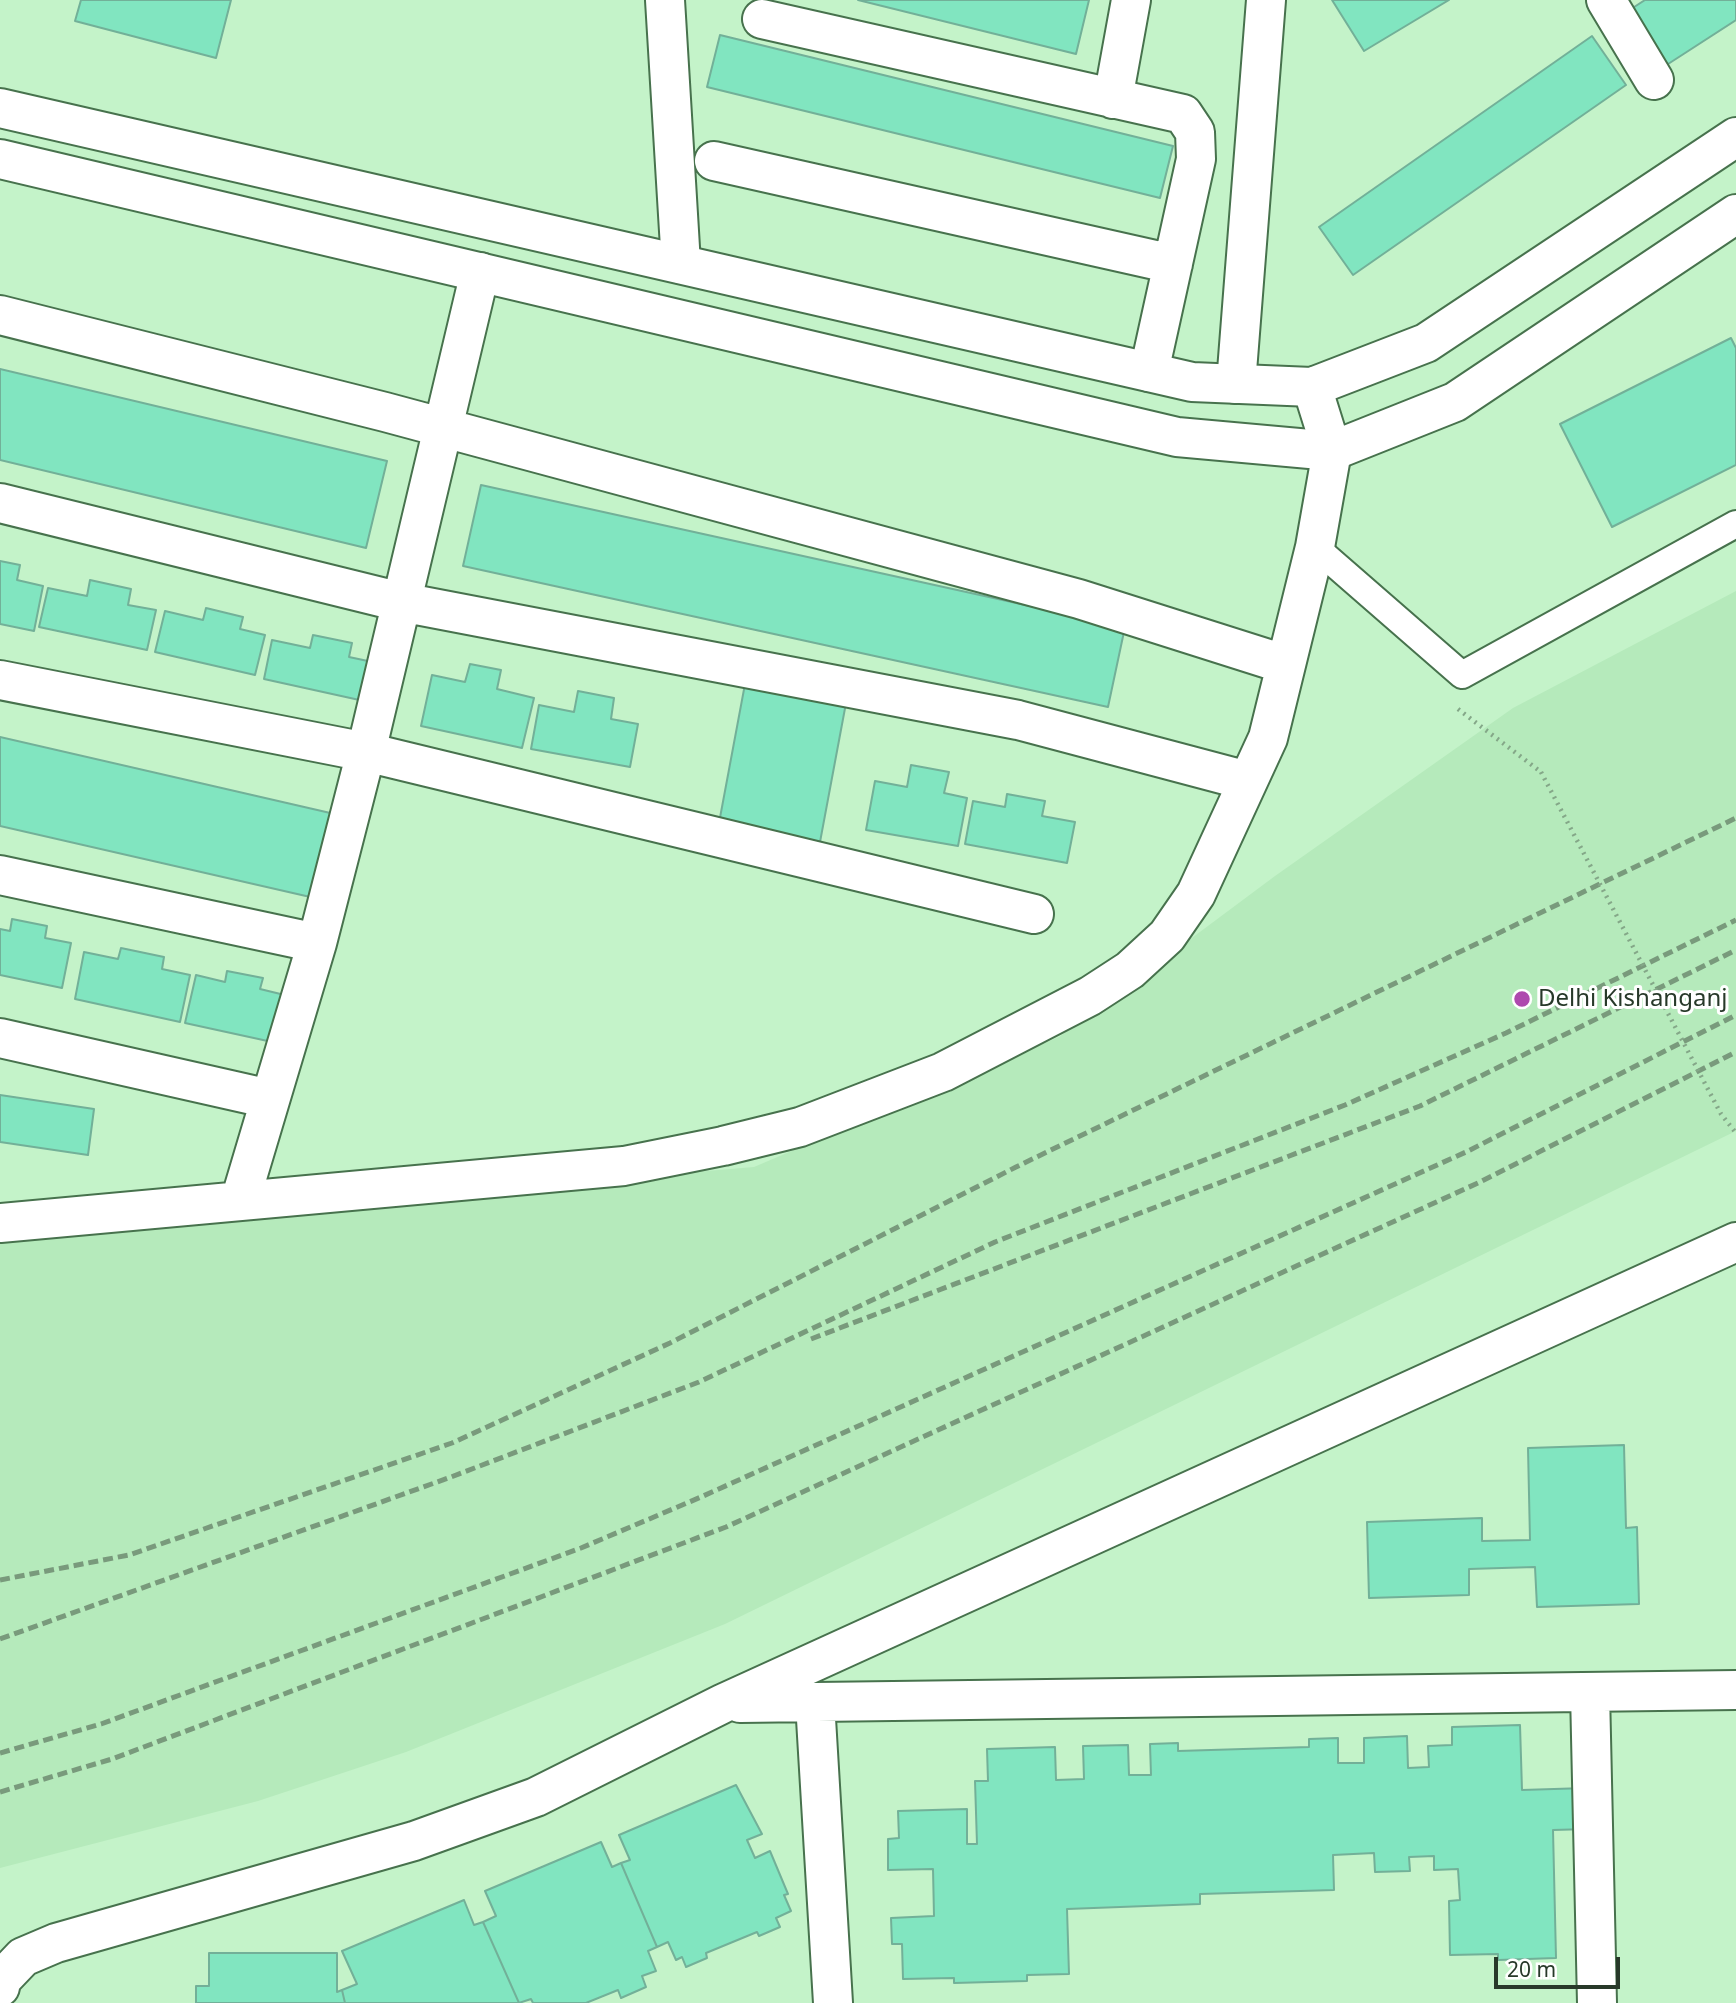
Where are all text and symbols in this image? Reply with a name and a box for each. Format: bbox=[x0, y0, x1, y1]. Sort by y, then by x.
place label: Delhi Kishanganj bbox=[1538, 985, 1727, 1013]
marker: Delhi Kishanganj bbox=[1512, 989, 1532, 1009]
scale bar bbox=[1498, 1944, 1624, 1988]
text: 20 m bbox=[1507, 1955, 1556, 1983]

